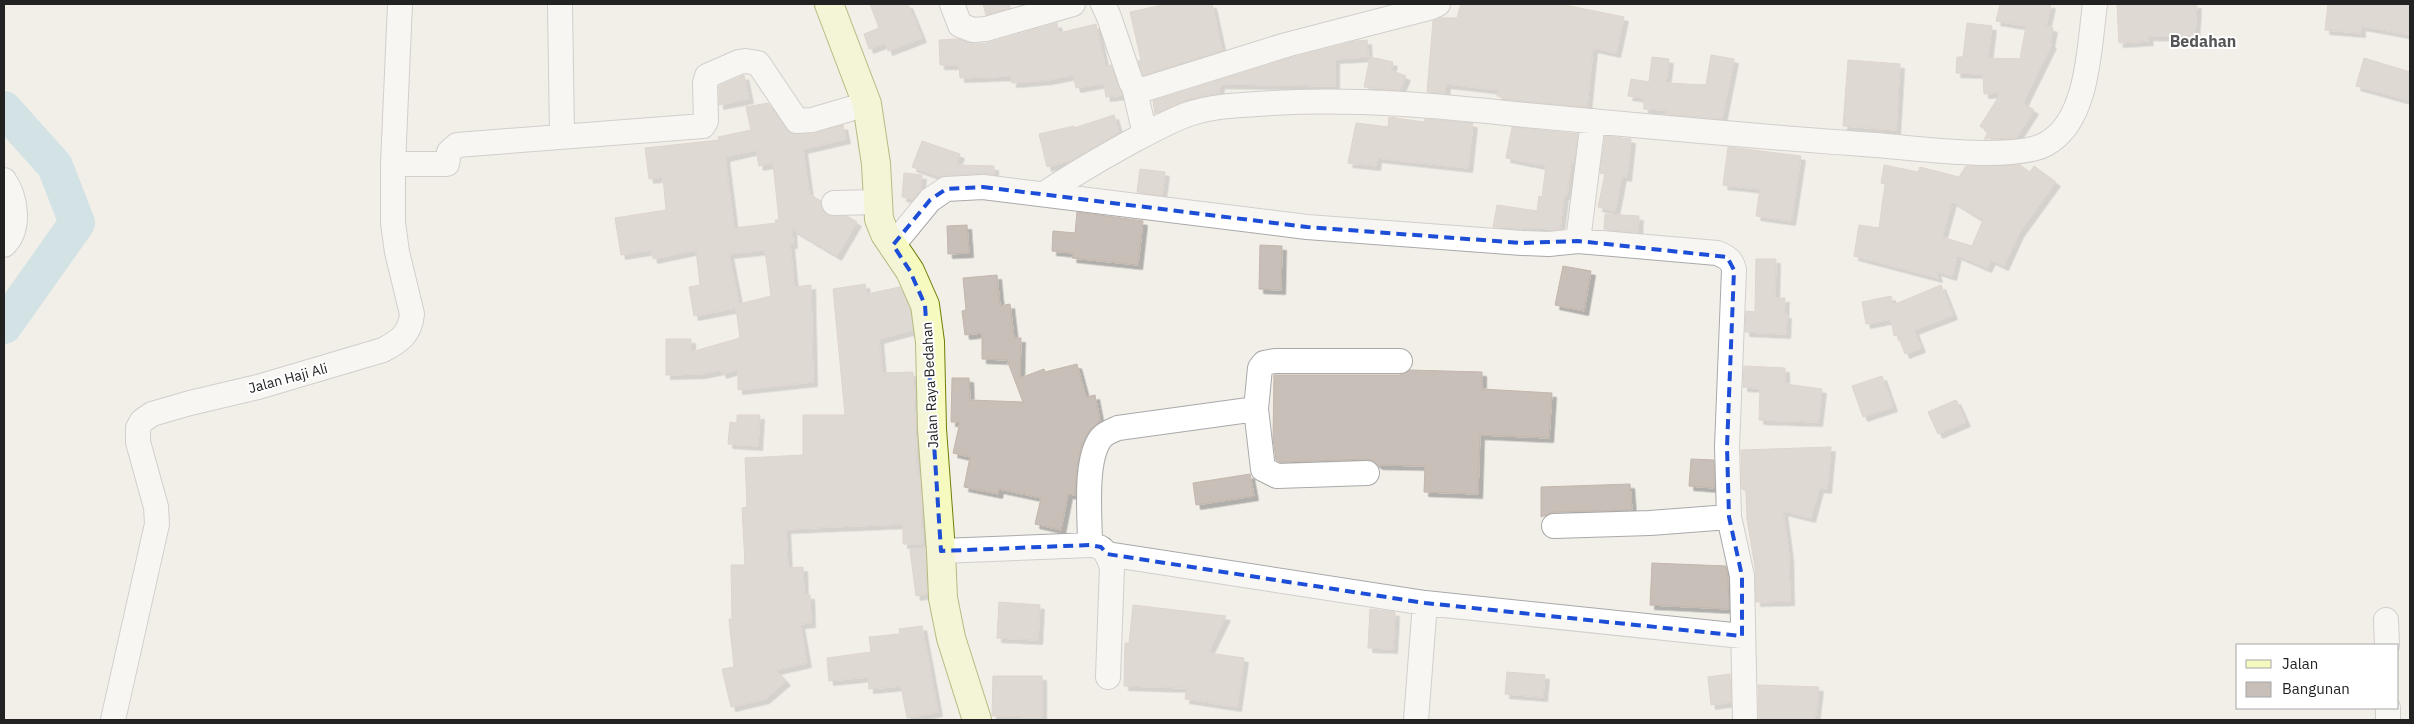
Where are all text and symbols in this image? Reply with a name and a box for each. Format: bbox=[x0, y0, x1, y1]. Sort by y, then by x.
district label: Bedahan bbox=[2170, 31, 2236, 51]
street label: Jalan Raya Bedahan bbox=[918, 321, 942, 449]
street label: Jalan Haji Ali bbox=[246, 359, 330, 397]
legend bbox=[2236, 644, 2399, 709]
text: Jalan bbox=[2282, 654, 2318, 673]
text: Bangunan bbox=[2282, 679, 2350, 698]

